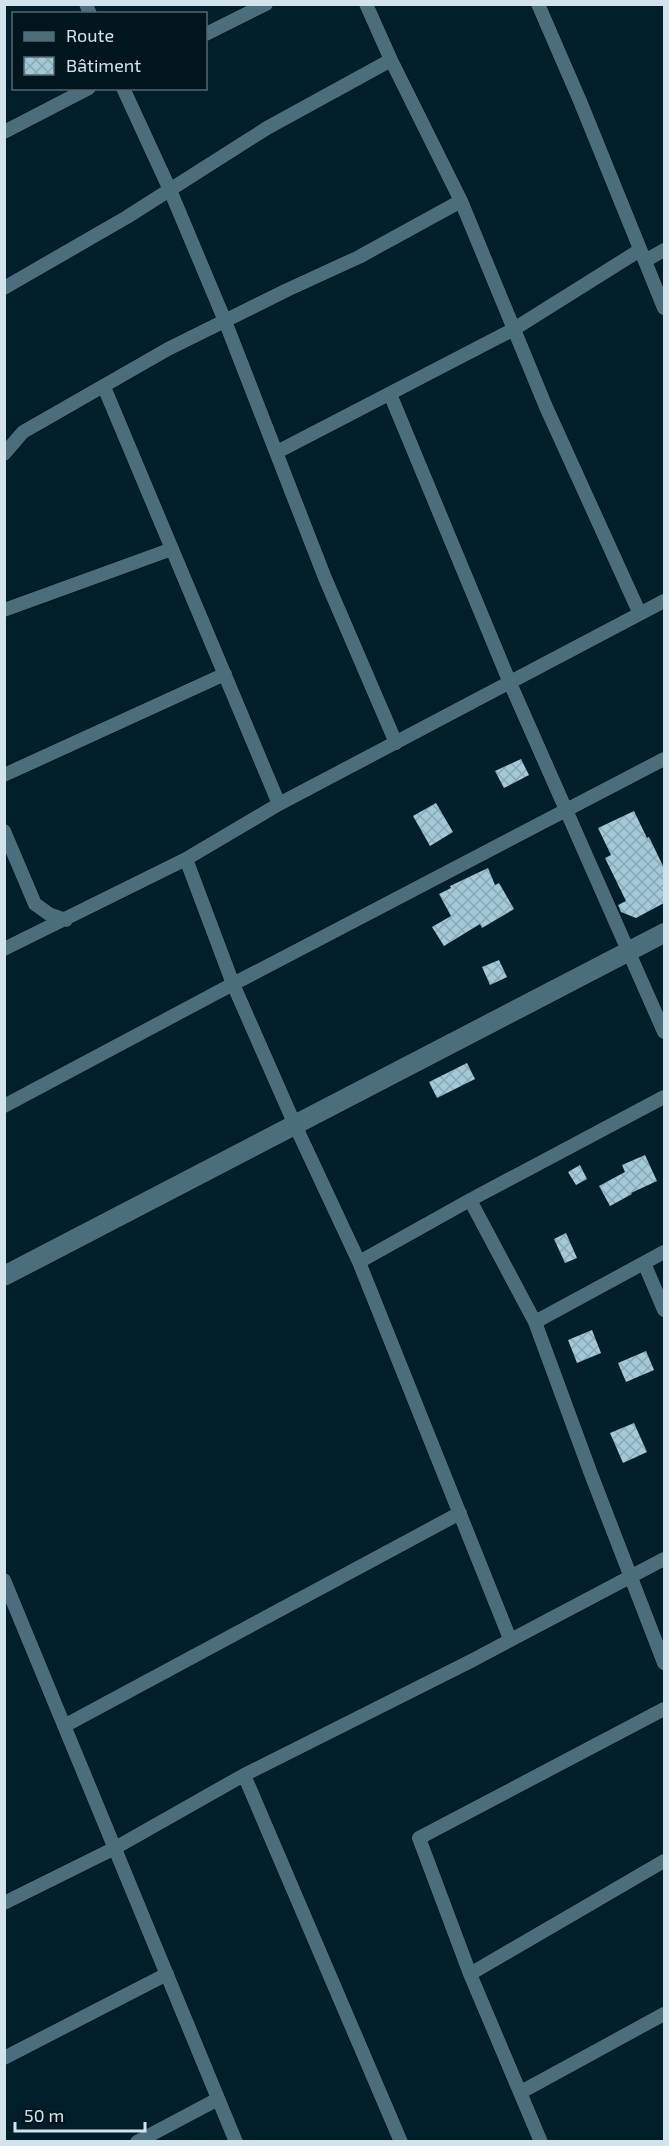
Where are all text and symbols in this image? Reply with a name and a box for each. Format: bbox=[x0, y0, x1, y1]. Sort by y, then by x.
legend bbox=[12, 12, 207, 90]
text: Route bbox=[66, 24, 114, 46]
text: Bâtiment bbox=[66, 54, 141, 76]
scale bar bbox=[15, 2095, 146, 2133]
text: 50 m bbox=[24, 2104, 64, 2126]

